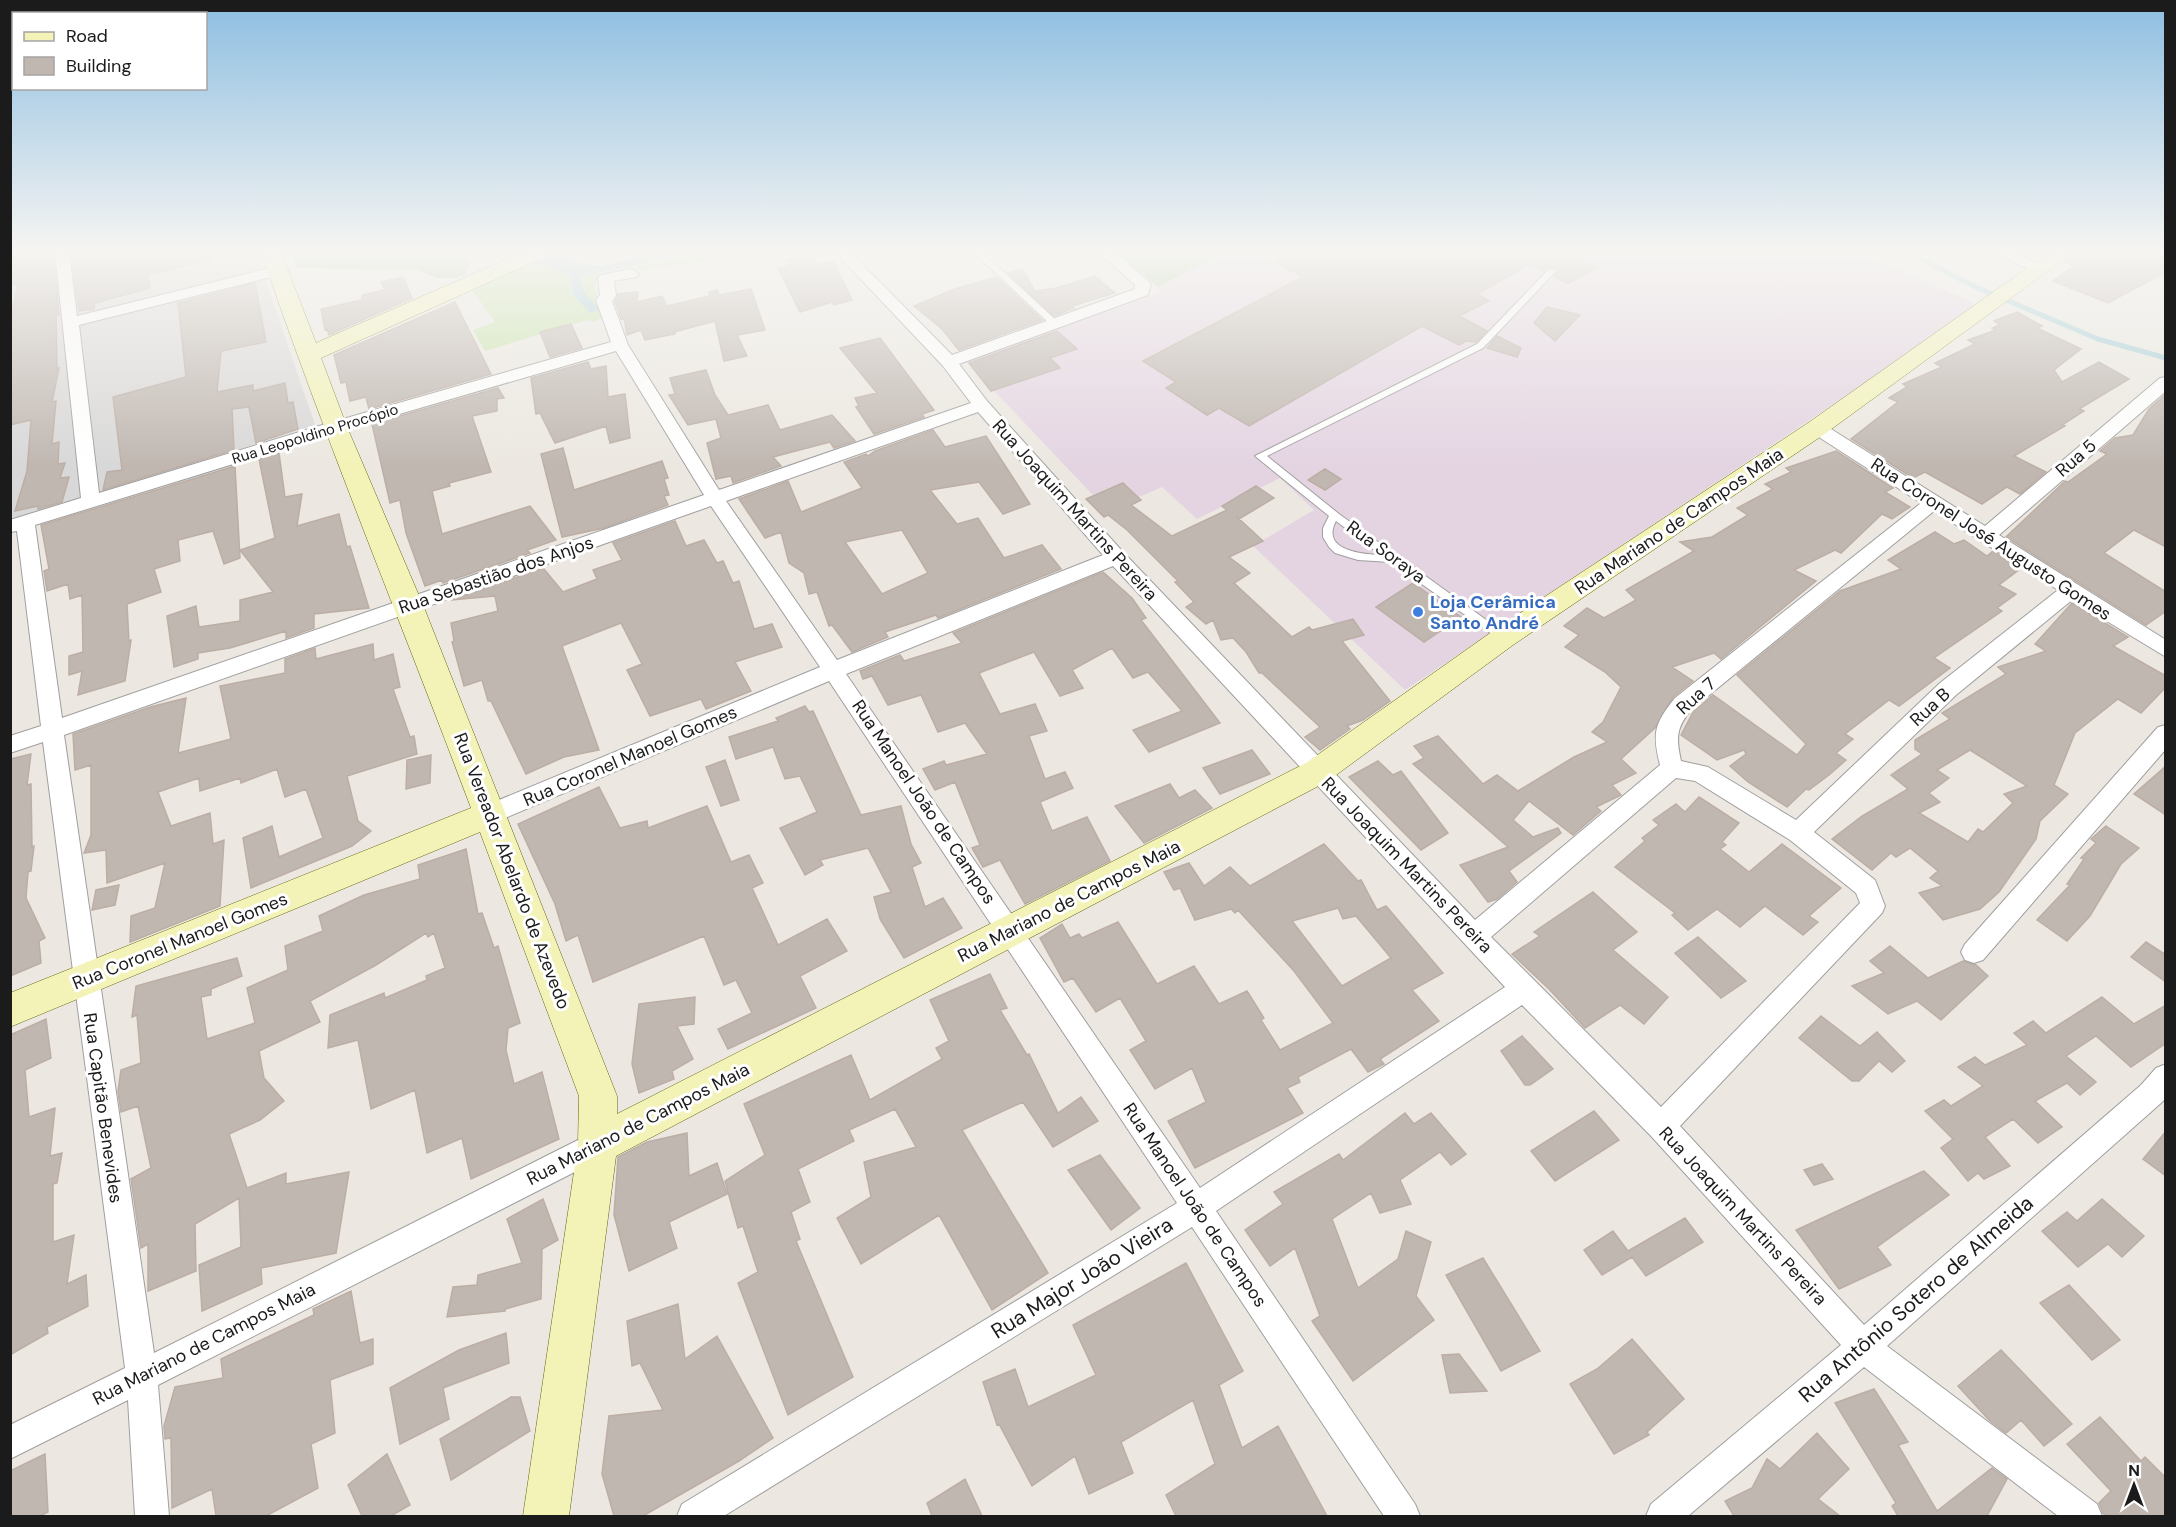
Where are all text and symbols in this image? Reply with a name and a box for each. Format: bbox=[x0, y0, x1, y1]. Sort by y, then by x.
legend bbox=[12, 12, 207, 90]
text: Road bbox=[66, 24, 108, 48]
text: Building bbox=[66, 54, 131, 78]
street label: Rua Leopoldino Procópio bbox=[229, 399, 401, 469]
street label: Rua Joaquim Martins Pereira bbox=[987, 414, 1163, 606]
street label: Rua 5 bbox=[2051, 434, 2101, 482]
street label: Rua Mariano de Campos Maia bbox=[1570, 442, 1788, 600]
street label: Rua Coronel José Augusto Gomes bbox=[1866, 452, 2116, 626]
street label: Rua Soraya bbox=[1342, 515, 1430, 589]
street label: Rua Sebastião dos Anjos bbox=[395, 530, 597, 620]
place label: Loja Cerâmica Santo André bbox=[1430, 590, 1556, 635]
marker: Loja Cerâmica Santo André bbox=[1411, 605, 1425, 619]
street label: Rua 7 bbox=[1671, 672, 1721, 720]
street label: Rua B bbox=[1905, 682, 1955, 732]
street label: Rua Manoel João de Campos bbox=[847, 695, 1001, 909]
street label: Rua Coronel Manoel Gomes bbox=[519, 700, 741, 812]
street label: Rua Vereador Abelardo de Azevedo bbox=[448, 729, 576, 1013]
street label: Rua Joaquim Martins Pereira bbox=[1316, 772, 1498, 958]
street label: Rua Mariano de Campos Maia bbox=[954, 834, 1184, 968]
street label: Rua Coronel Manoel Gomes bbox=[69, 887, 291, 995]
street label: Rua Capitão Benevides bbox=[78, 1011, 128, 1205]
street label: Rua Mariano de Campos Maia bbox=[523, 1057, 753, 1191]
street label: Rua Manoel João de Campos bbox=[1118, 1098, 1272, 1312]
street label: Rua Joaquim Martins Pereira bbox=[1654, 1121, 1832, 1311]
street label: Rua Antônio Sotero de Almeida bbox=[1793, 1189, 2039, 1409]
street label: Rua Major João Vieira bbox=[986, 1211, 1178, 1345]
street label: Rua Mariano de Campos Maia bbox=[89, 1277, 319, 1411]
north arrow bbox=[2104, 1455, 2164, 1515]
text: N bbox=[2128, 1460, 2140, 1481]

